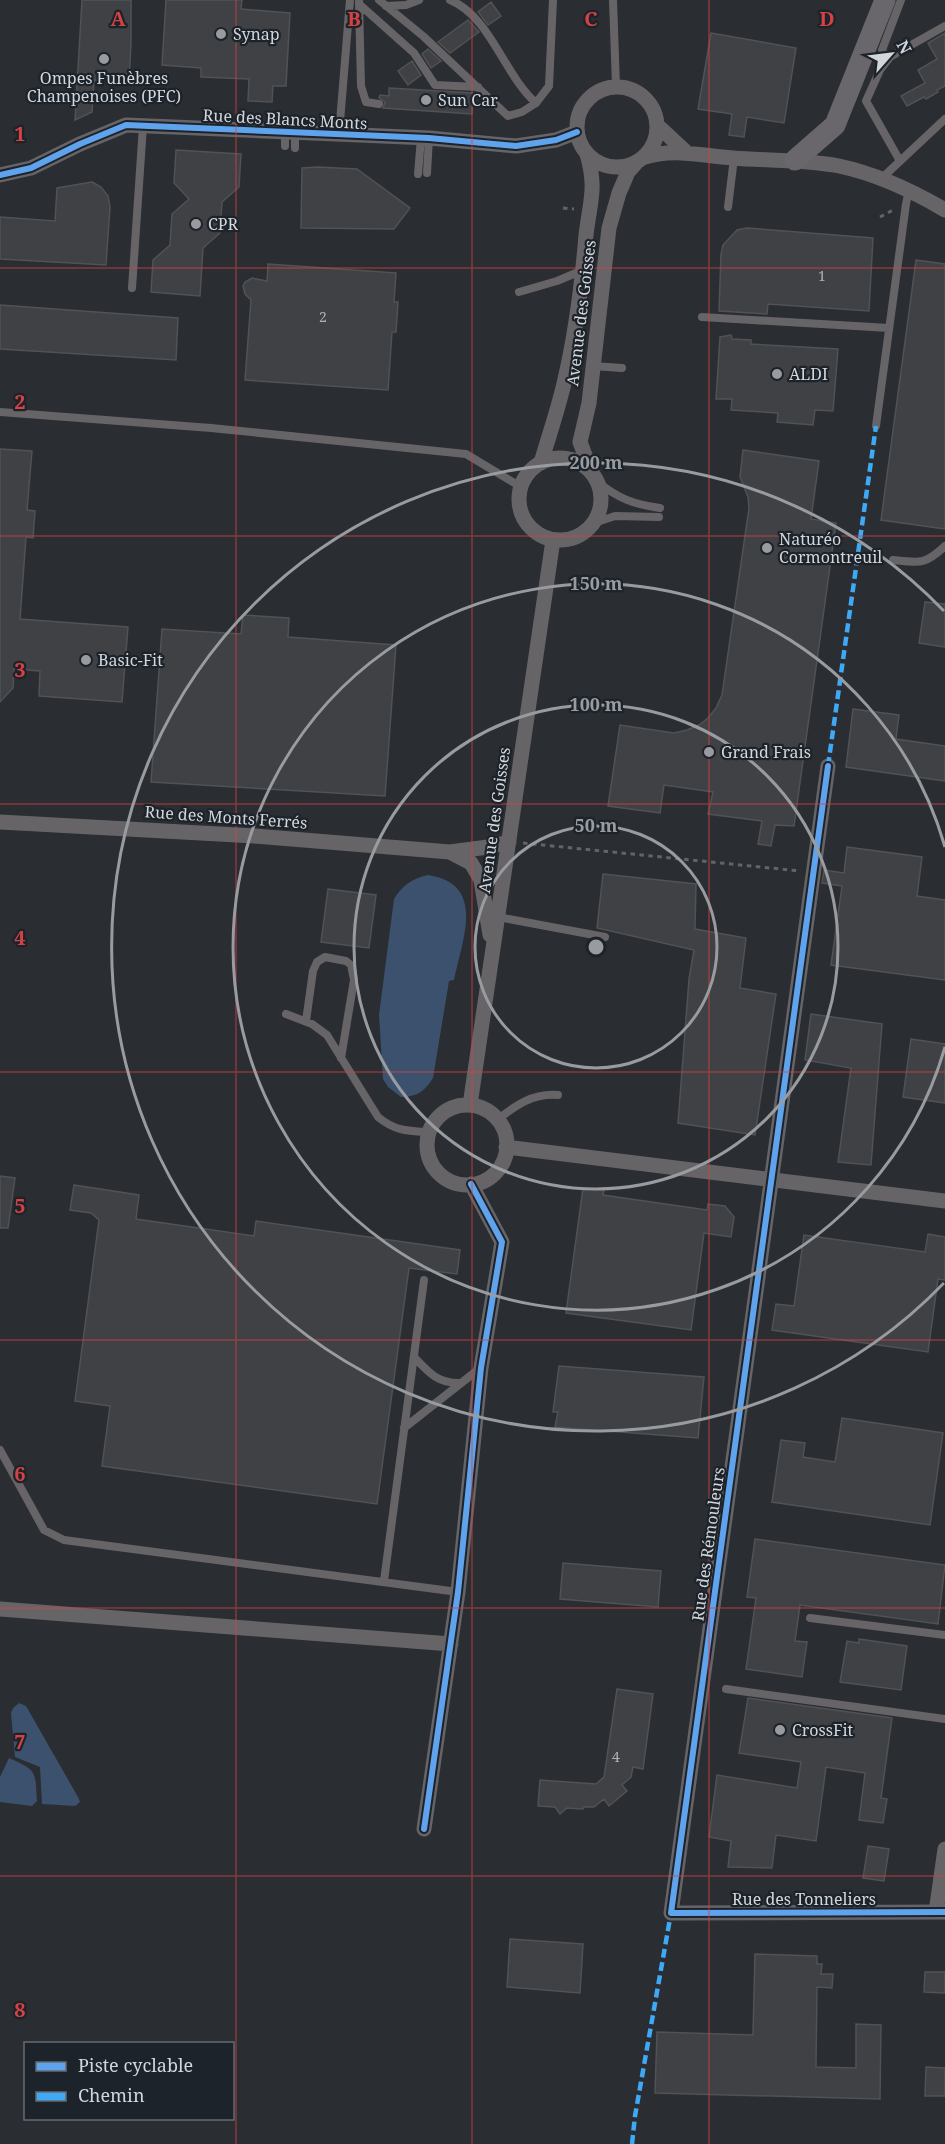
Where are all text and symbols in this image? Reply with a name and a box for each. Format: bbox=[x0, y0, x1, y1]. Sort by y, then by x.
text: A bbox=[110, 5, 126, 32]
text: B bbox=[347, 5, 361, 32]
text: C bbox=[584, 5, 598, 32]
text: D bbox=[819, 5, 835, 32]
place label: Synap bbox=[233, 23, 280, 45]
north arrow bbox=[861, 24, 921, 84]
marker: Synap bbox=[214, 27, 228, 41]
text: N bbox=[892, 36, 917, 58]
marker: Ompes Funèbres Champenoises (PFC) bbox=[97, 52, 111, 66]
place label: Ompes Funèbres Champenoises (PFC) bbox=[27, 67, 181, 107]
place label: Sun Car bbox=[438, 89, 498, 111]
marker: Sun Car bbox=[419, 93, 433, 107]
street label: Rue des Blancs Monts bbox=[202, 104, 368, 134]
text: 1 bbox=[14, 120, 26, 147]
place label: CPR bbox=[208, 213, 238, 235]
marker: CPR bbox=[189, 217, 203, 231]
street label: Avenue des Goisses bbox=[561, 239, 601, 387]
house number: 1 bbox=[818, 266, 826, 285]
house number: 2 bbox=[319, 307, 327, 326]
place label: ALDI bbox=[789, 363, 828, 385]
marker: ALDI bbox=[770, 367, 784, 381]
text: 2 bbox=[14, 388, 26, 415]
text: 200 m bbox=[570, 450, 623, 474]
place label: Naturéo Cormontreuil bbox=[779, 528, 882, 568]
marker: Naturéo Cormontreuil bbox=[760, 541, 774, 555]
text: 150 m bbox=[570, 571, 623, 595]
place label: Basic-Fit bbox=[98, 649, 163, 671]
marker: Basic-Fit bbox=[79, 653, 93, 667]
text: 3 bbox=[14, 656, 26, 683]
text: 100 m bbox=[570, 692, 623, 716]
place label: Grand Frais bbox=[721, 741, 811, 763]
marker: Grand Frais bbox=[702, 745, 716, 759]
street label: Avenue des Goisses bbox=[473, 746, 515, 894]
street label: Rue des Monts Ferrés bbox=[144, 800, 308, 834]
text: 50 m bbox=[575, 813, 618, 837]
text: 4 bbox=[14, 924, 26, 951]
centre of rings bbox=[586, 937, 606, 957]
text: 5 bbox=[14, 1192, 26, 1219]
text: 6 bbox=[14, 1460, 26, 1487]
street label: Rue des Rémouleurs bbox=[686, 1466, 730, 1622]
place label: CrossFit bbox=[792, 1719, 854, 1741]
marker: CrossFit bbox=[773, 1723, 787, 1737]
text: 7 bbox=[14, 1728, 26, 1755]
house number: 4 bbox=[612, 1747, 620, 1766]
street label: Rue des Tonneliers bbox=[732, 1888, 876, 1910]
text: 8 bbox=[14, 1996, 26, 2023]
legend bbox=[24, 2042, 234, 2120]
text: Piste cyclable bbox=[78, 2053, 193, 2077]
text: Chemin bbox=[78, 2083, 145, 2107]

